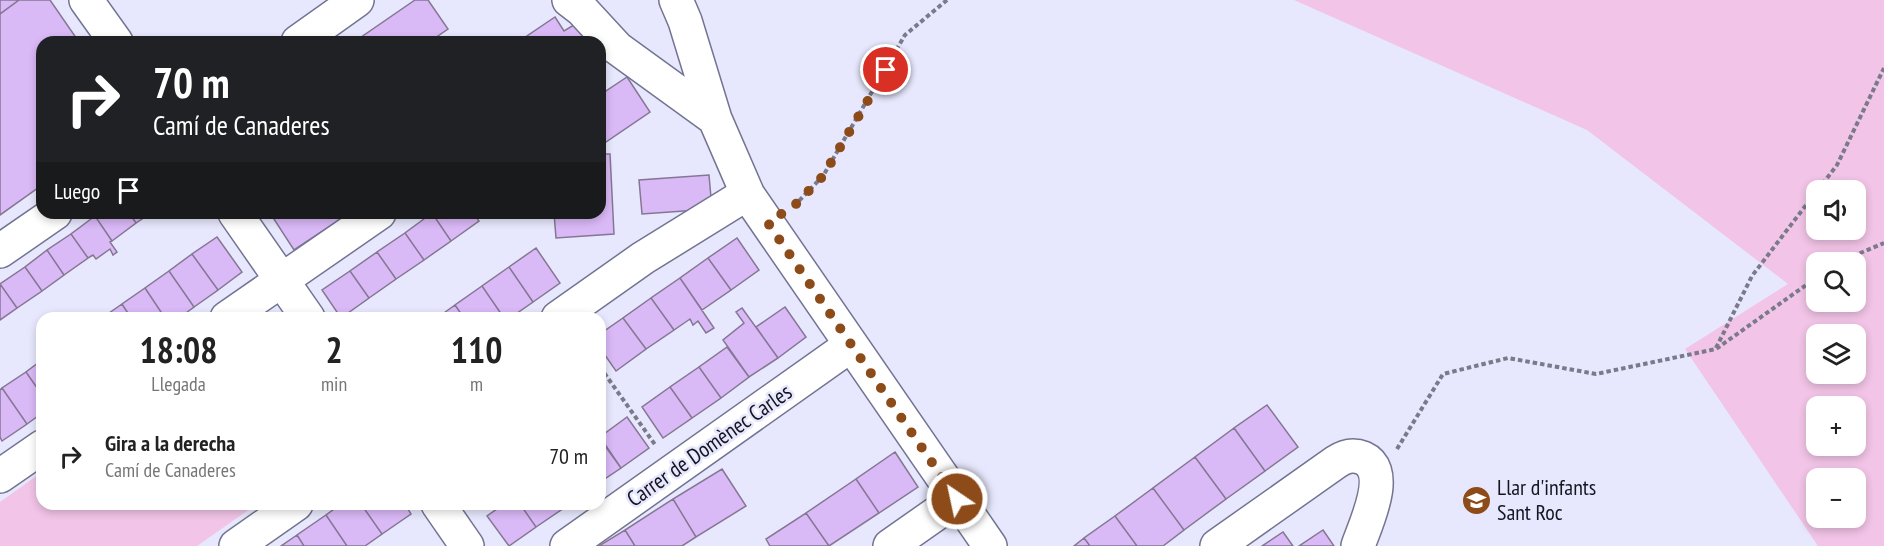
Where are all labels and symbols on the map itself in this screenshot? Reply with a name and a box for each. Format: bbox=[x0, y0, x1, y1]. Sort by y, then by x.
pin bbox=[860, 44, 911, 95]
street label: Carrer de Domènec Carles bbox=[621, 378, 797, 512]
position arrow bbox=[925, 467, 989, 531]
place label: Llar d'infants Sant Roc bbox=[1497, 473, 1596, 526]
school or university icon: Llar d'infants Sant Roc bbox=[1460, 484, 1492, 516]

